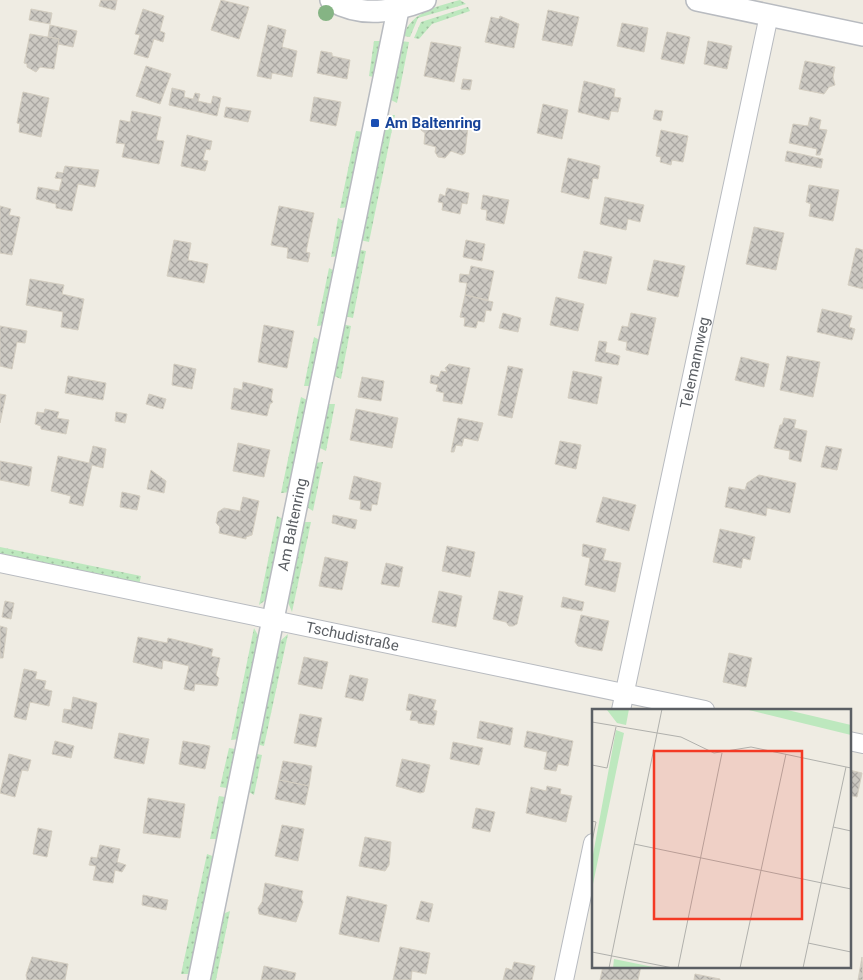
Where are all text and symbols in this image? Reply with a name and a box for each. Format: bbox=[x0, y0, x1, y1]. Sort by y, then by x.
place label: Am Baltenring bbox=[385, 114, 481, 132]
marker: Am Baltenring bbox=[369, 117, 381, 129]
street label: Telemannweg bbox=[676, 315, 713, 410]
street label: Am Baltenring bbox=[274, 476, 311, 573]
street label: Tschudistraße bbox=[304, 618, 401, 655]
inset map bbox=[592, 709, 850, 968]

